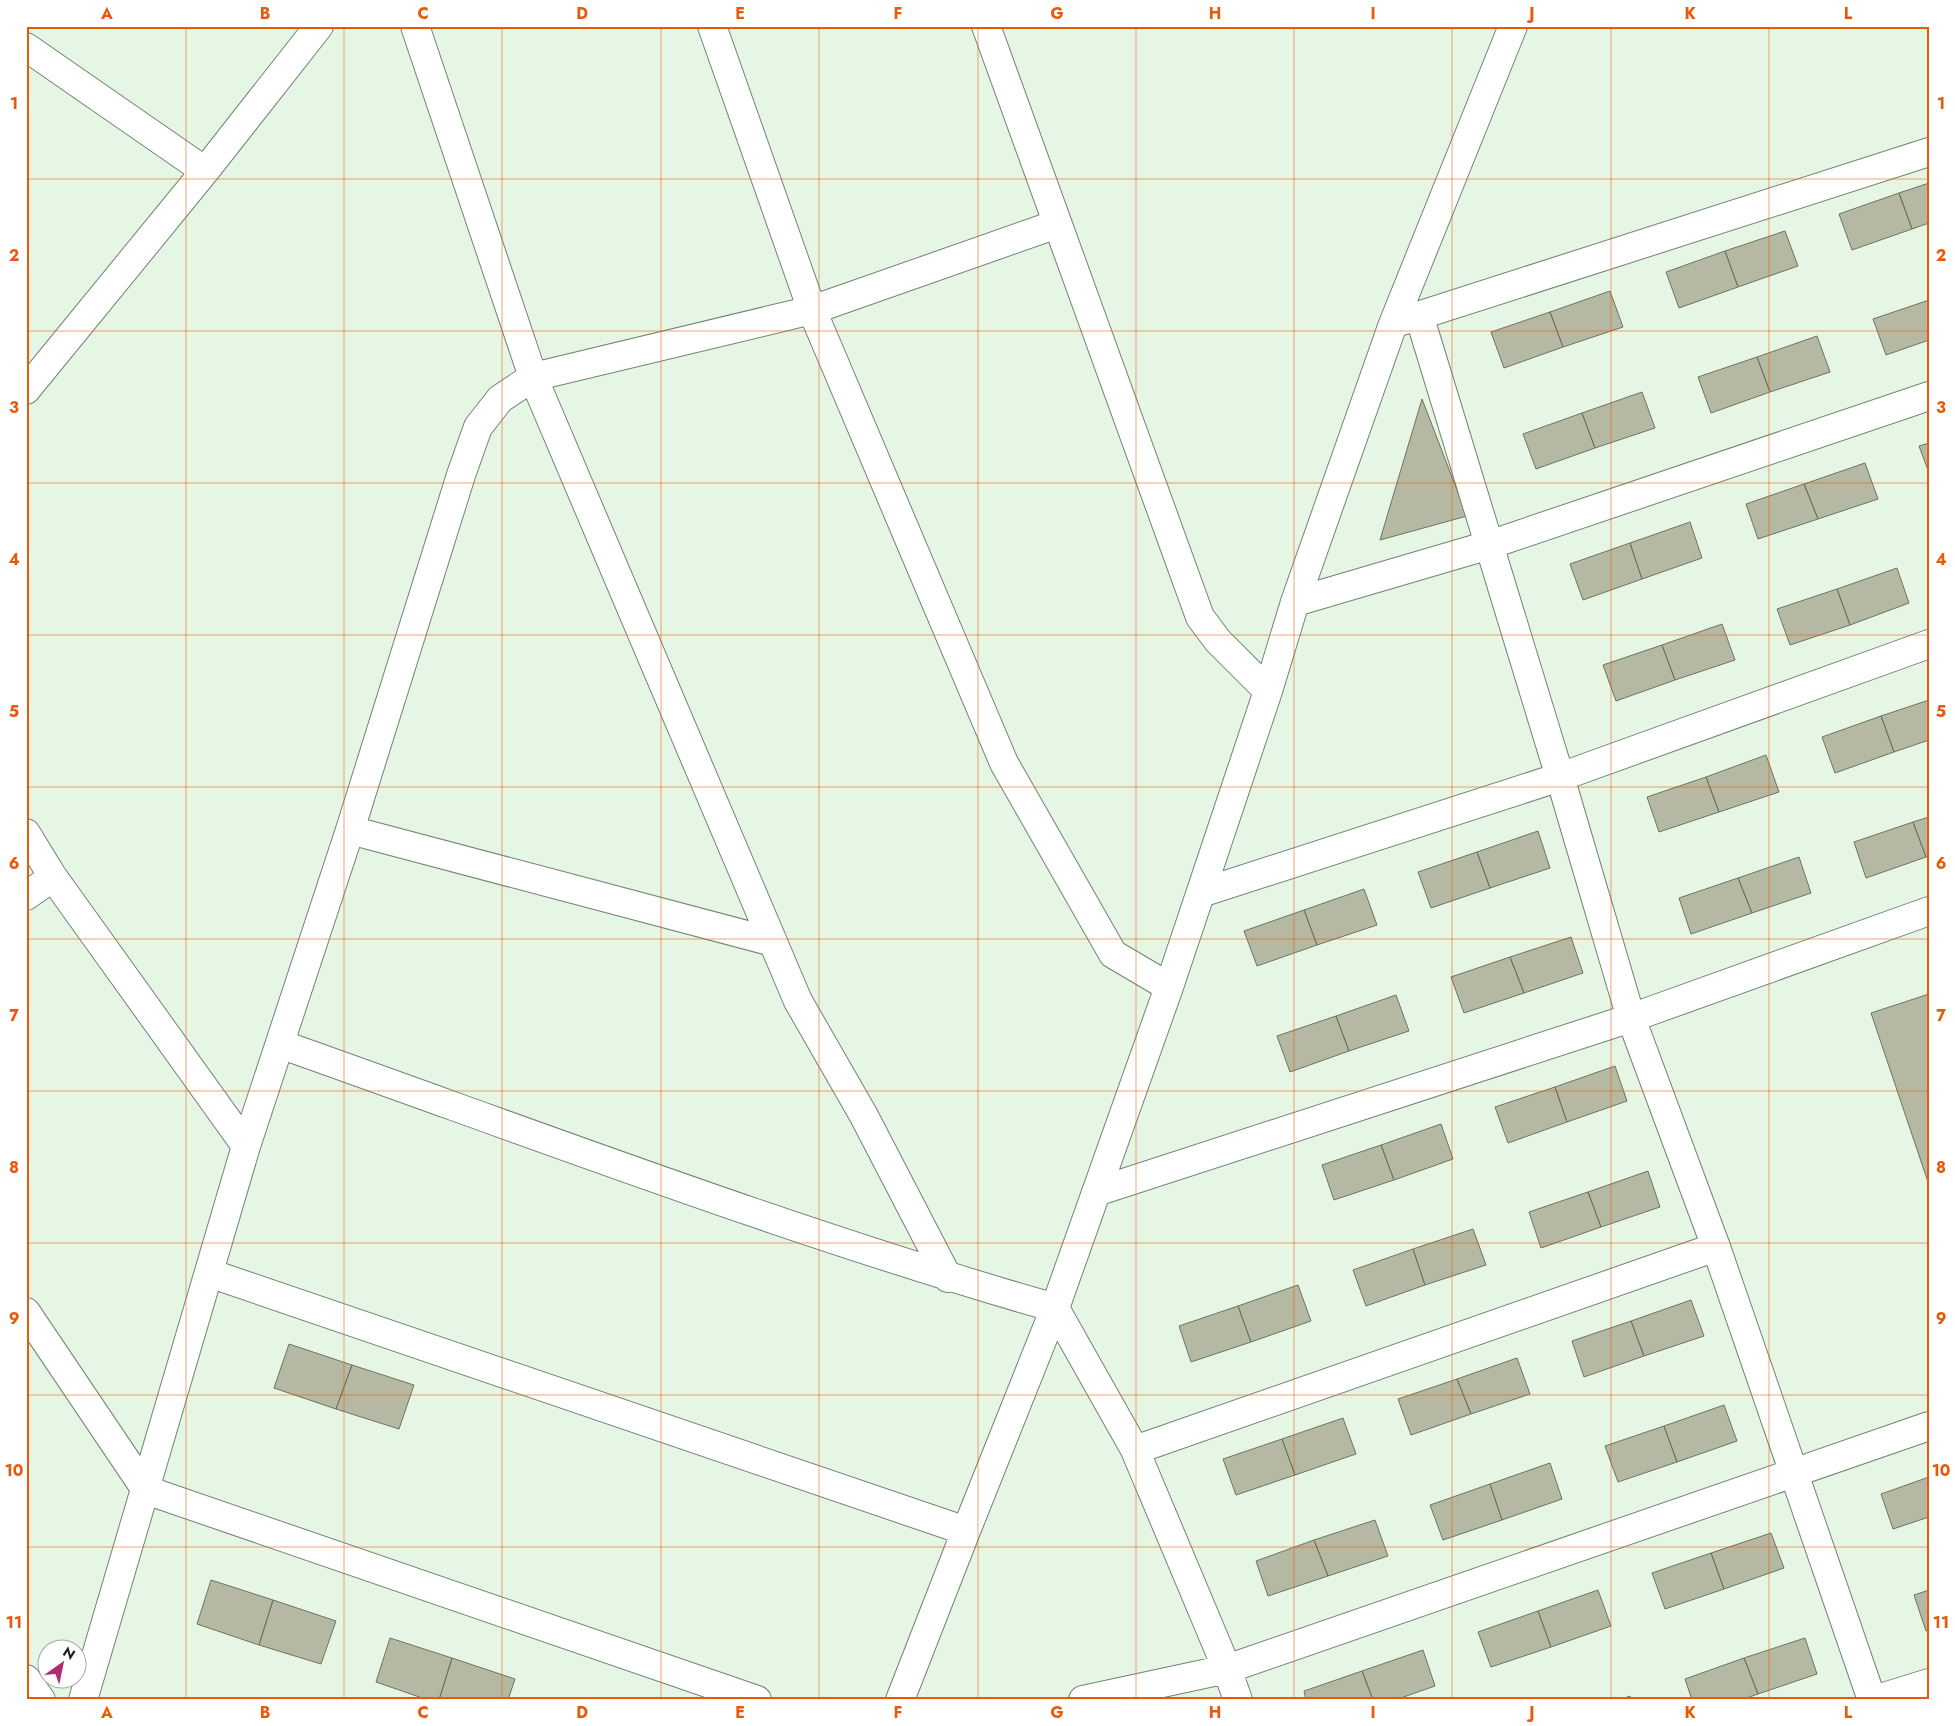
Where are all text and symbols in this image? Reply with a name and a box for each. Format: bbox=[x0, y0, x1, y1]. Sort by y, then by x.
text: A bbox=[100, 2, 113, 25]
text: B bbox=[260, 2, 270, 25]
text: C bbox=[417, 2, 429, 25]
text: D bbox=[576, 2, 588, 25]
text: E bbox=[735, 2, 745, 25]
text: F bbox=[894, 2, 902, 25]
text: G bbox=[1050, 2, 1064, 25]
text: H bbox=[1209, 2, 1221, 25]
text: I bbox=[1370, 2, 1376, 25]
text: J bbox=[1526, 2, 1535, 25]
text: K bbox=[1684, 2, 1696, 25]
text: L bbox=[1844, 2, 1853, 25]
text: 1 bbox=[10, 92, 18, 115]
text: 1 bbox=[1937, 92, 1945, 115]
text: 2 bbox=[9, 244, 19, 267]
text: 2 bbox=[1936, 244, 1946, 267]
text: 3 bbox=[9, 396, 19, 419]
text: 3 bbox=[1936, 396, 1946, 419]
text: 4 bbox=[8, 548, 20, 571]
text: 4 bbox=[1935, 548, 1947, 571]
text: 5 bbox=[9, 700, 19, 723]
text: 5 bbox=[1936, 700, 1946, 723]
text: 6 bbox=[9, 852, 19, 875]
text: 6 bbox=[1936, 852, 1946, 875]
text: 7 bbox=[9, 1004, 19, 1027]
text: 7 bbox=[1936, 1004, 1946, 1027]
text: 8 bbox=[9, 1156, 19, 1179]
text: 8 bbox=[1936, 1156, 1946, 1179]
text: 9 bbox=[9, 1307, 19, 1330]
text: 9 bbox=[1936, 1307, 1946, 1330]
text: 10 bbox=[5, 1459, 23, 1482]
text: 10 bbox=[1932, 1459, 1950, 1482]
text: 11 bbox=[6, 1611, 22, 1634]
text: 11 bbox=[1933, 1611, 1949, 1634]
north arrow bbox=[38, 1638, 88, 1688]
text: N bbox=[59, 1642, 79, 1665]
text: A bbox=[100, 1701, 113, 1724]
text: B bbox=[260, 1701, 270, 1724]
text: C bbox=[417, 1701, 429, 1724]
text: D bbox=[576, 1701, 588, 1724]
text: E bbox=[735, 1701, 745, 1724]
text: F bbox=[894, 1701, 902, 1724]
text: G bbox=[1050, 1701, 1064, 1724]
text: H bbox=[1209, 1701, 1221, 1724]
text: I bbox=[1370, 1701, 1376, 1724]
text: J bbox=[1526, 1701, 1535, 1724]
text: K bbox=[1684, 1701, 1696, 1724]
text: L bbox=[1844, 1701, 1853, 1724]

